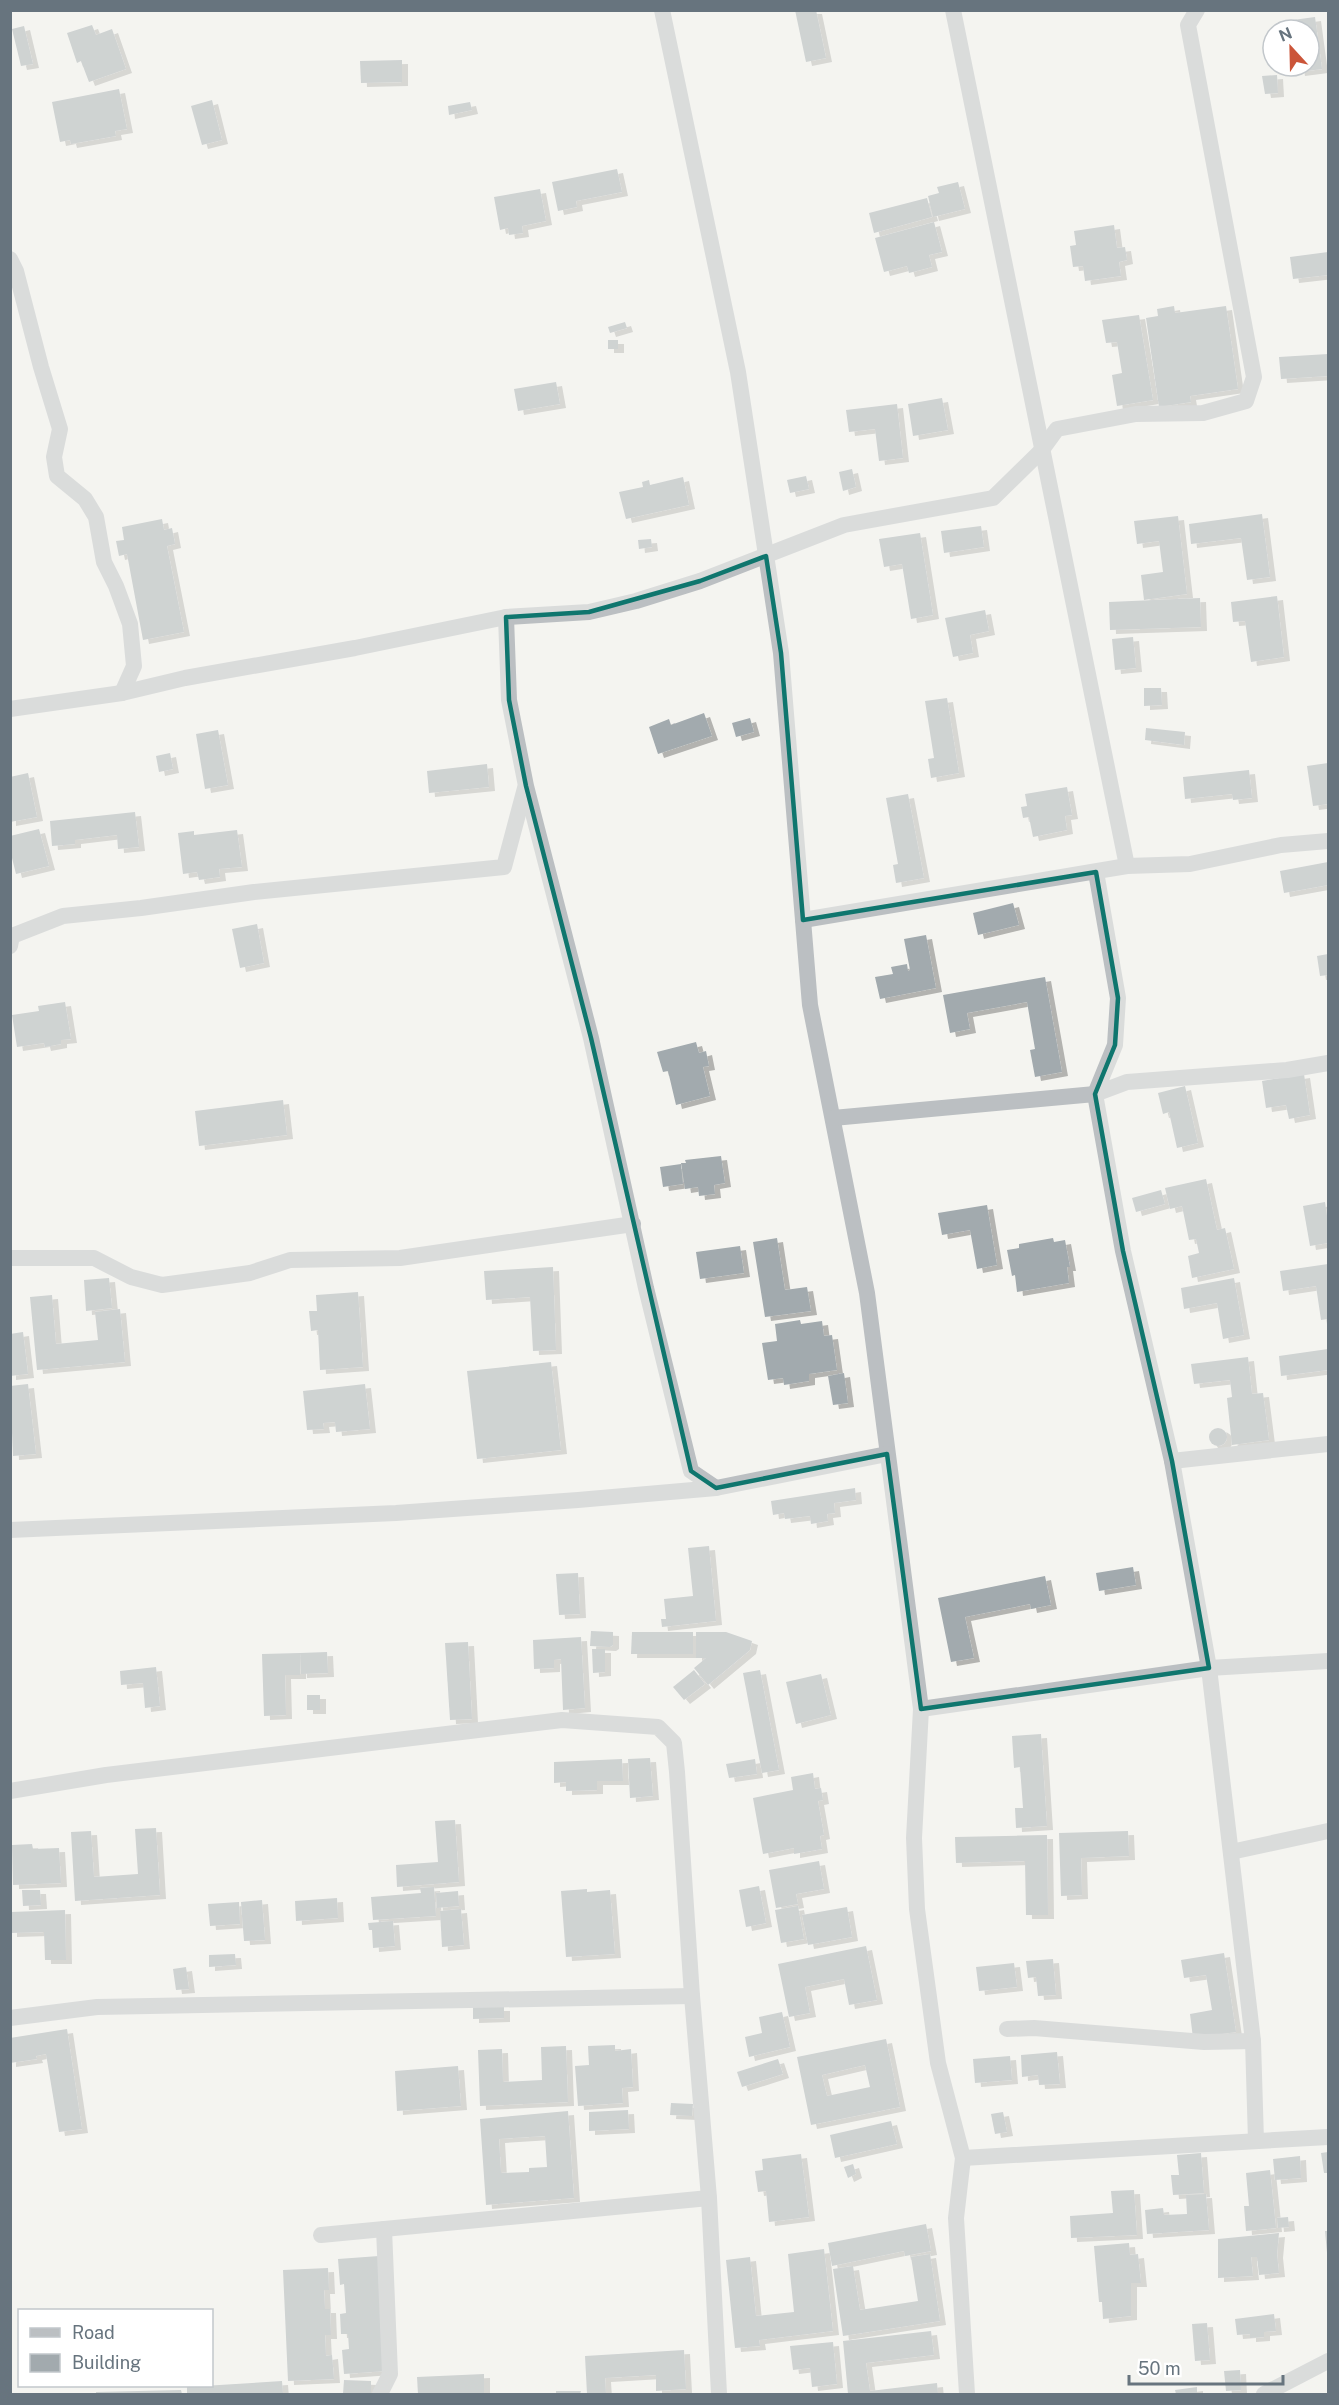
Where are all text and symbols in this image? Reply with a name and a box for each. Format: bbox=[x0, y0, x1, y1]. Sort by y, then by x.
north arrow bbox=[1261, 18, 1321, 78]
text: N bbox=[1276, 23, 1295, 46]
legend bbox=[18, 2309, 213, 2387]
text: Road bbox=[72, 2322, 115, 2343]
scale bar bbox=[1129, 2348, 1284, 2386]
text: Building bbox=[72, 2352, 141, 2373]
text: 50 m bbox=[1138, 2358, 1181, 2379]

